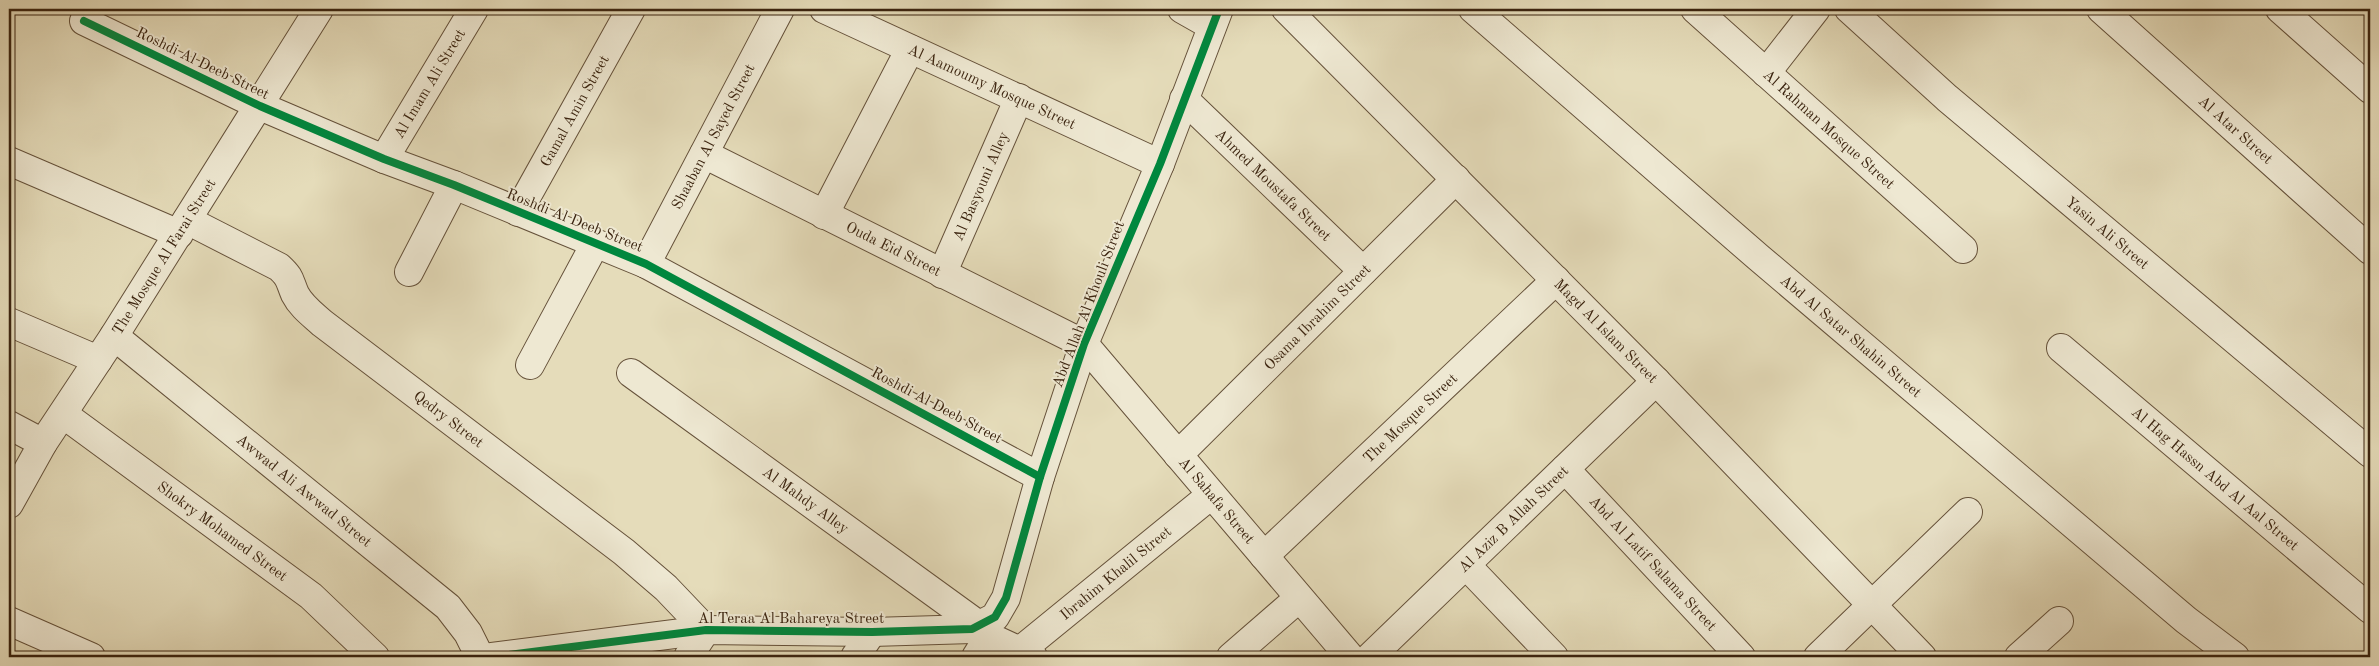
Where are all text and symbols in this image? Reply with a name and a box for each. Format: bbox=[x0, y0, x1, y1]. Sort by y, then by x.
street label: Roshdi Al Deeb Street bbox=[134, 26, 271, 103]
street label: Al Imam Ali Street bbox=[392, 27, 469, 142]
street label: Al Aamoumy Mosque Street bbox=[905, 43, 1078, 133]
street label: Gamal Amin Street bbox=[539, 53, 613, 170]
street label: Shaaban Al Sayed Street bbox=[670, 62, 759, 212]
street label: Al Rahman Mosque Street bbox=[1759, 68, 1897, 193]
street label: Al Atar Street bbox=[2195, 94, 2275, 168]
street label: Ahmed Moustafa Street bbox=[1212, 127, 1333, 245]
street label: Al Basyouni Alley bbox=[951, 130, 1012, 244]
street label: The Mosque Al Farai Street bbox=[111, 177, 220, 338]
street label: Roshdi Al Deeb Street bbox=[504, 187, 645, 256]
street label: Yasin Ali Street bbox=[2062, 195, 2151, 273]
street label: Abd Allah Al Khouli Street bbox=[1051, 219, 1128, 390]
street label: Ouda Eid Street bbox=[843, 220, 943, 280]
street label: Osama Ibrahim Street bbox=[1262, 262, 1374, 374]
street label: Abd Al Satar Shahin Street bbox=[1777, 273, 1924, 401]
street label: Magd Al Islam Street bbox=[1551, 277, 1660, 387]
street label: Roshdi Al Deeb Street bbox=[868, 365, 1004, 447]
street label: The Mosque Street bbox=[1361, 371, 1461, 467]
street label: Qedry Street bbox=[410, 389, 486, 451]
street label: Al Hag Hassn Abd Al Aal Street bbox=[2128, 405, 2301, 554]
street label: Awwad Ali Awwad Street bbox=[233, 432, 374, 551]
street label: Al Sahafa Street bbox=[1175, 455, 1257, 547]
street label: Al Aziz B Allah Street bbox=[1456, 464, 1572, 576]
street label: Al Mahdy Alley bbox=[759, 465, 851, 537]
street label: Shokry Mohamed Street bbox=[154, 480, 290, 585]
street label: Abd Al Latif Salama Street bbox=[1586, 494, 1719, 634]
street label: Ibrahim Khalil Street bbox=[1058, 524, 1175, 624]
street label: Al Teraa Al Bahareya Street bbox=[698, 612, 884, 627]

